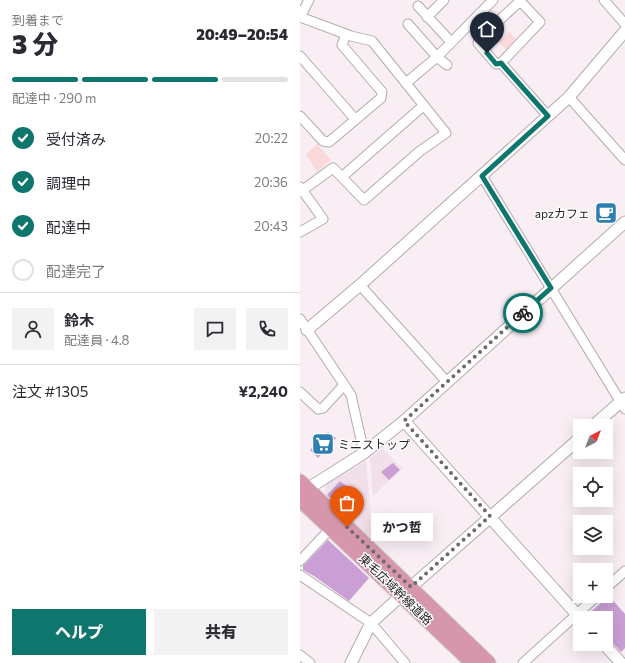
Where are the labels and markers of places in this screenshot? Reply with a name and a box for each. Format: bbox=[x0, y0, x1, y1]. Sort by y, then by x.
pin bbox=[470, 12, 504, 53]
cafe icon: apzカフェ bbox=[593, 200, 619, 226]
place label: apzカフェ bbox=[535, 206, 590, 220]
supermarket icon: ミニストップ bbox=[310, 431, 336, 457]
place label: ミニストップ bbox=[338, 437, 410, 451]
pin bbox=[330, 486, 364, 527]
callout: かつ哲 bbox=[371, 513, 433, 541]

